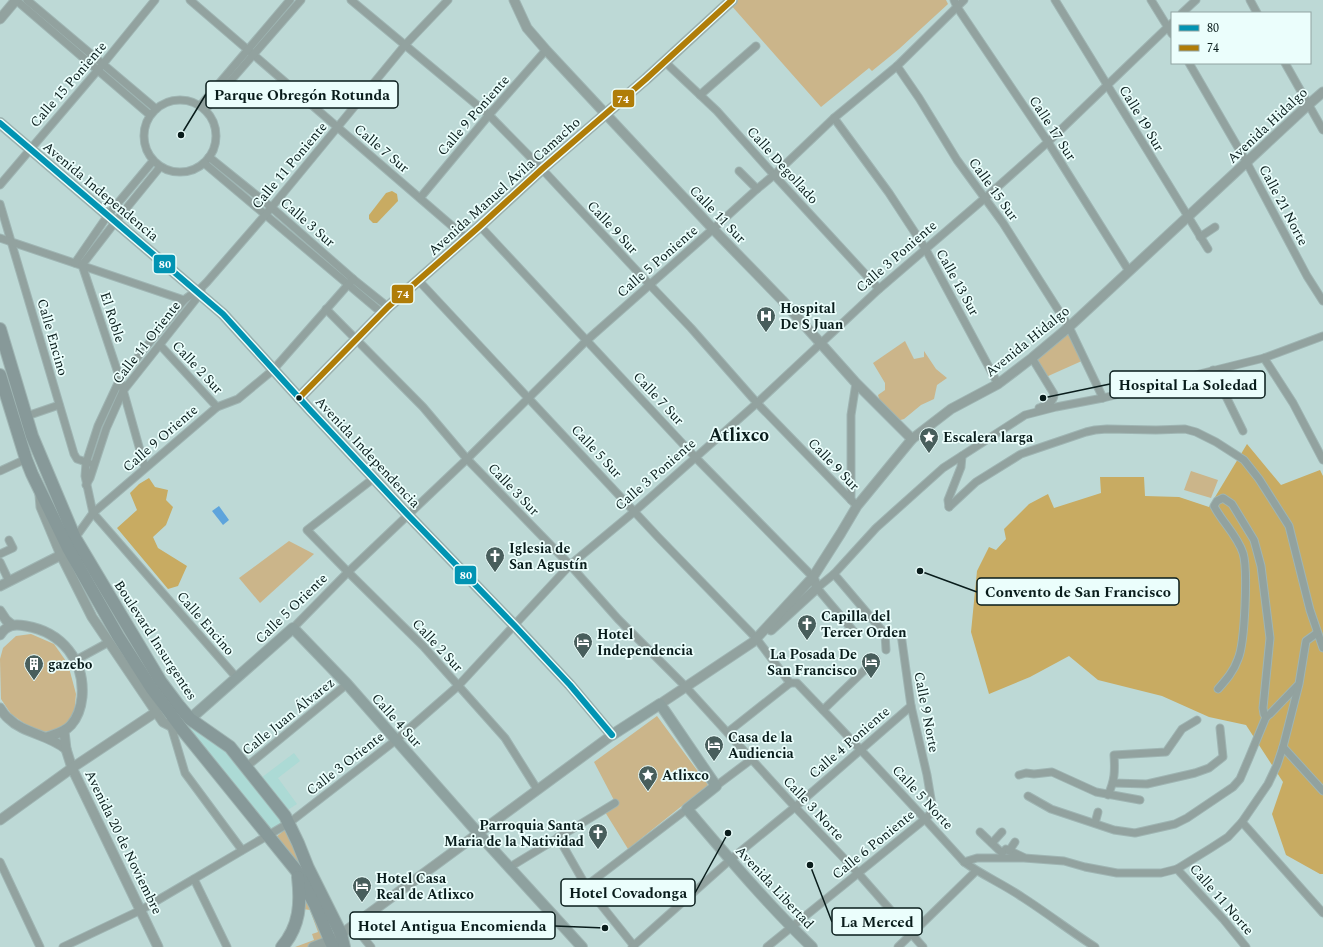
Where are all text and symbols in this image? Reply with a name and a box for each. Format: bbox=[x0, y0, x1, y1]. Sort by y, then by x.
legend bbox=[1171, 12, 1311, 64]
text: 80 bbox=[1207, 19, 1219, 38]
street label: Calle 15 Poniente bbox=[25, 36, 112, 132]
text: 74 bbox=[1207, 39, 1219, 58]
street label: Calle 9 Poniente bbox=[432, 70, 515, 160]
callout: Parque Obregón Rotunda bbox=[206, 81, 398, 108]
street label: Calle 19 Sur bbox=[1114, 81, 1170, 156]
street label: Avenida Hidalgo bbox=[1222, 82, 1312, 168]
text: Parque Obregón Rotunda bbox=[214, 84, 390, 107]
line badge: 74 bbox=[612, 89, 635, 108]
text: 74 bbox=[617, 91, 630, 108]
street label: Calle 17 Sur bbox=[1024, 92, 1082, 165]
street label: Avenida Manuel Ávila Camacho bbox=[424, 112, 585, 261]
street label: Calle 11 Poniente bbox=[247, 117, 332, 214]
street label: Calle 7 Sur bbox=[349, 119, 414, 178]
street label: Calle Degollado bbox=[742, 122, 823, 209]
street label: Avenida Independencia bbox=[38, 136, 163, 246]
street label: Calle 15 Sur bbox=[963, 153, 1024, 226]
street label: Calle 21 Norte bbox=[1253, 161, 1314, 250]
street label: Calle 11 Sur bbox=[684, 181, 751, 248]
street label: Calle 3 Sur bbox=[276, 193, 340, 253]
street label: Calle 9 Sur bbox=[582, 196, 643, 259]
street label: Calle 3 Poniente bbox=[851, 215, 942, 298]
street label: Calle 5 Poniente bbox=[612, 220, 703, 303]
street label: Calle 13 Sur bbox=[930, 245, 985, 320]
line badge: 80 bbox=[153, 254, 176, 274]
text: 80 bbox=[159, 256, 171, 273]
line badge: 74 bbox=[391, 284, 414, 304]
text: 74 bbox=[397, 286, 410, 303]
street label: El Roble bbox=[94, 289, 131, 345]
street label: Calle Encino bbox=[31, 296, 74, 378]
street label: Calle 11 Oriente bbox=[107, 296, 186, 389]
place label: Hospital De S Juan bbox=[780, 298, 844, 335]
street label: Avenida Hidalgo bbox=[980, 301, 1074, 382]
hospital icon: Hospital De S Juan bbox=[755, 305, 777, 333]
street label: Calle 2 Sur bbox=[167, 336, 228, 399]
street label: Calle 7 Sur bbox=[628, 367, 689, 430]
callout: Hospital La Soledad bbox=[1110, 371, 1265, 398]
text: Hospital La Soledad bbox=[1118, 374, 1258, 397]
street label: Avenida Independencia bbox=[310, 392, 425, 513]
unlabelled marker bbox=[294, 393, 304, 403]
street label: Calle 9 Oriente bbox=[118, 400, 203, 477]
street label: Calle 5 Sur bbox=[566, 420, 627, 483]
district label: Atlixco bbox=[709, 422, 769, 449]
place icon: Escalera larga bbox=[918, 426, 940, 454]
place label: Escalera larga bbox=[943, 427, 1034, 448]
street label: Calle 3 Poniente bbox=[610, 433, 701, 516]
street label: Calle 9 Sur bbox=[803, 433, 865, 496]
street label: Calle 3 Sur bbox=[483, 458, 545, 521]
place label: Iglesia de San Agustín bbox=[509, 538, 588, 575]
church icon: Iglesia de San Agustín bbox=[484, 545, 506, 573]
line badge: 80 bbox=[454, 565, 477, 585]
text: 80 bbox=[460, 567, 472, 584]
street label: Calle 5 Oriente bbox=[250, 568, 333, 649]
street label: Boulevard Insurgentes bbox=[109, 576, 202, 704]
callout: Convento de San Francisco bbox=[977, 578, 1179, 605]
text: Convento de San Francisco bbox=[985, 581, 1171, 604]
street label: Calle Encino bbox=[172, 586, 240, 660]
place label: Capilla del Tercer Orden bbox=[821, 606, 907, 643]
church icon: Capilla del Tercer Orden bbox=[796, 613, 818, 641]
street label: Calle 2 Sur bbox=[407, 614, 468, 677]
place label: Hotel Independencia bbox=[597, 624, 694, 661]
hotel icon: Hotel Independencia bbox=[572, 631, 594, 659]
place label: La Posada De San Francisco bbox=[767, 644, 857, 681]
hotel icon: La Posada De San Francisco bbox=[860, 651, 882, 679]
building icon: gazebo bbox=[23, 653, 45, 681]
place label: gazebo bbox=[48, 654, 93, 675]
street label: Calle 9 Norte bbox=[908, 670, 945, 755]
street label: Calle Juan Álvarez bbox=[237, 672, 339, 760]
street label: Calle 4 Sur bbox=[366, 688, 427, 753]
street label: Calle 4 Poniente bbox=[804, 701, 895, 784]
street label: Calle 3 Oriente bbox=[302, 726, 389, 801]
place label: Casa de la Audiencia bbox=[728, 727, 795, 764]
hotel icon: Casa de la Audiencia bbox=[703, 734, 725, 762]
street label: Calle 5 Norte bbox=[887, 760, 958, 835]
place icon: Atlixco bbox=[637, 764, 659, 792]
place label: Atlixco bbox=[662, 765, 709, 786]
street label: Avenida 20 de Noviembre bbox=[79, 766, 168, 918]
street label: Calle 3 Norte bbox=[778, 771, 849, 846]
street label: Calle 6 Poniente bbox=[827, 804, 919, 884]
place label: Parroquia Santa Maria de la Natividad bbox=[444, 815, 585, 852]
church icon: Parroquia Santa Maria de la Natividad bbox=[587, 822, 609, 850]
street label: Avenida Libertad bbox=[730, 841, 819, 934]
street label: Calle 11 Norte bbox=[1185, 859, 1259, 940]
place label: Hotel Casa Real de Atlixco bbox=[376, 868, 474, 905]
hotel icon: Hotel Casa Real de Atlixco bbox=[351, 875, 373, 903]
callout: Hotel Covadonga bbox=[561, 879, 695, 906]
text: Hotel Covadonga bbox=[569, 882, 687, 905]
callout: La Merced bbox=[832, 908, 922, 935]
text: La Merced bbox=[840, 911, 914, 934]
callout: Hotel Antigua Encomienda bbox=[350, 912, 555, 939]
text: Hotel Antigua Encomienda bbox=[357, 915, 547, 938]

